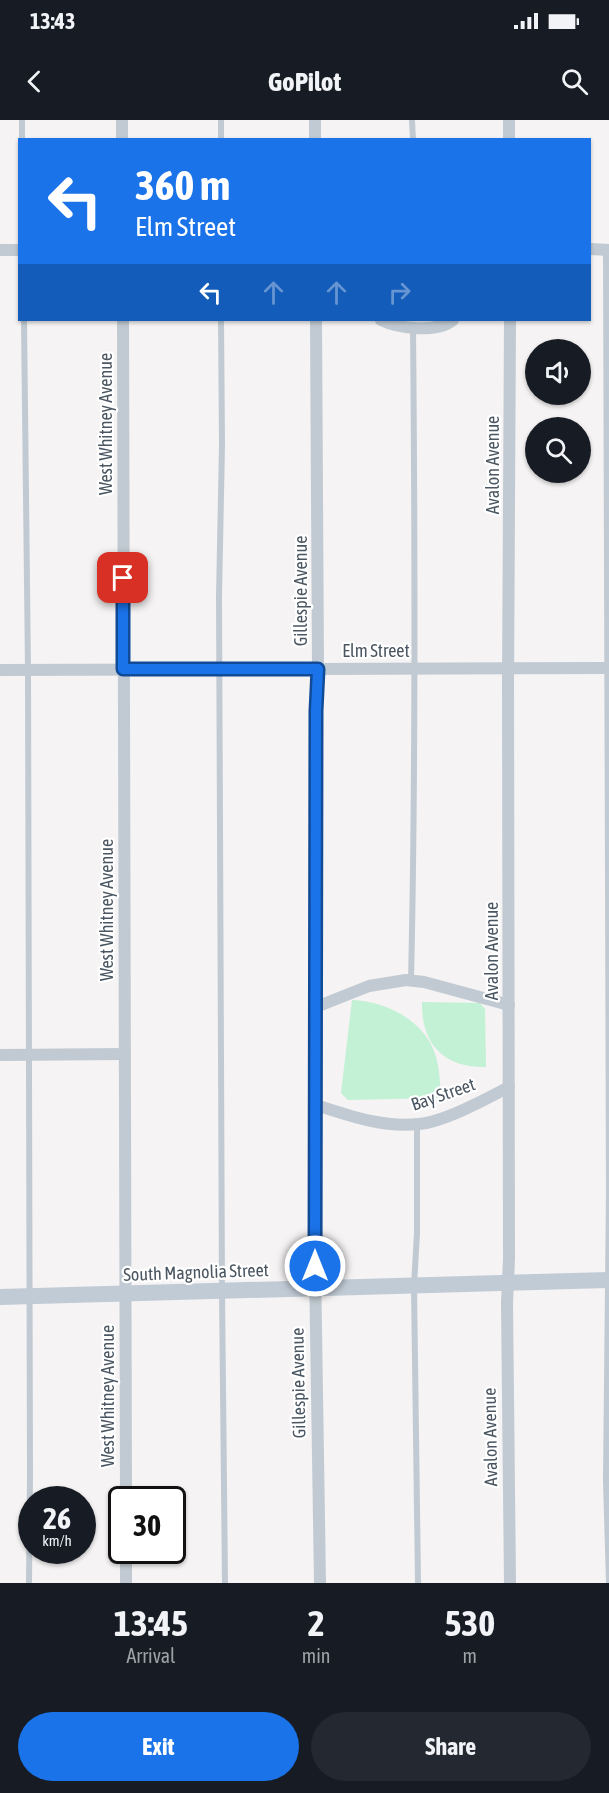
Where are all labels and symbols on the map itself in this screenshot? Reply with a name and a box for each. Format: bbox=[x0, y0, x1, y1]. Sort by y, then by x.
street label: West Whitney Avenue bbox=[95, 353, 116, 495]
street label: Avalon Avenue bbox=[482, 416, 503, 514]
street label: Gillespie Avenue bbox=[290, 536, 311, 646]
pin bbox=[97, 552, 148, 603]
street label: Elm Street bbox=[342, 640, 410, 661]
street label: West Whitney Avenue bbox=[96, 839, 117, 981]
street label: Avalon Avenue bbox=[481, 902, 502, 1000]
street label: Bay Street bbox=[408, 1073, 478, 1115]
position arrow bbox=[283, 1234, 347, 1298]
street label: South Magnolia Street bbox=[123, 1259, 269, 1285]
street label: West Whitney Avenue bbox=[97, 1325, 118, 1467]
street label: Gillespie Avenue bbox=[287, 1327, 309, 1439]
street label: Avalon Avenue bbox=[479, 1388, 501, 1486]
speed limit sign: 30 bbox=[108, 1486, 186, 1564]

